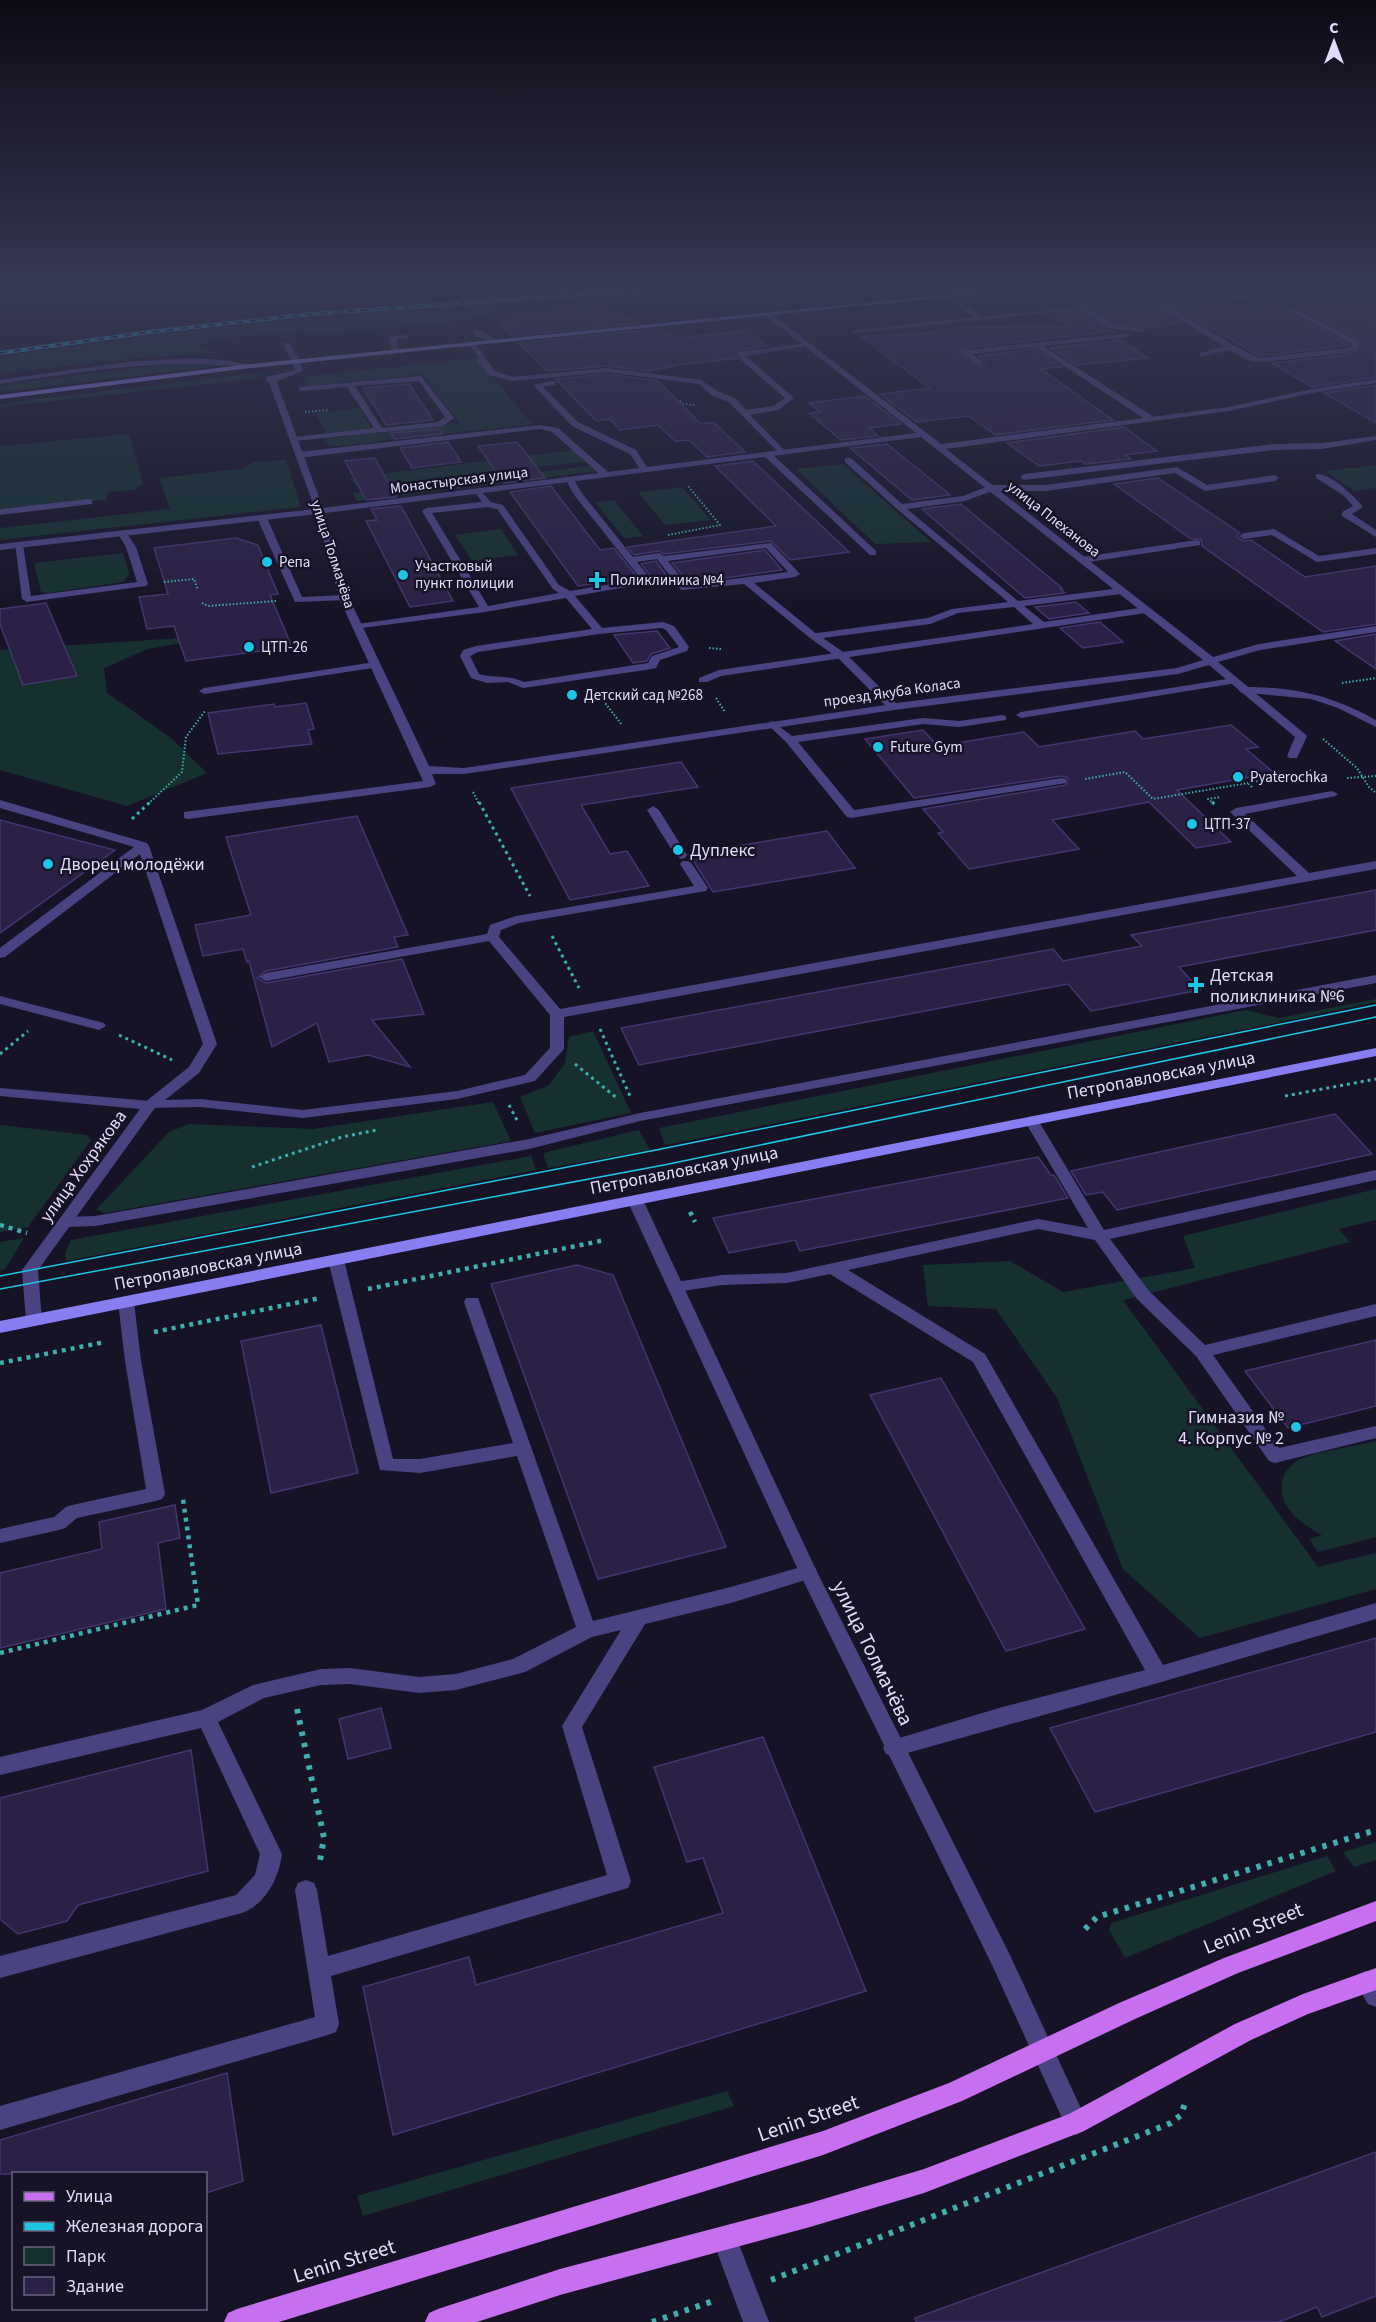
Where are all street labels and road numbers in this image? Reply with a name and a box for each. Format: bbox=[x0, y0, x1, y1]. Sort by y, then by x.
street label: Монастырская улица bbox=[389, 462, 529, 499]
street label: улица Плеханова bbox=[1003, 476, 1105, 562]
street label: улица Толмачёва bbox=[305, 497, 360, 611]
street label: проезд Якуба Коласа bbox=[822, 672, 962, 712]
street label: Петропавловская улица bbox=[1065, 1045, 1257, 1106]
street label: улица Хохрякова bbox=[34, 1105, 133, 1227]
street label: Петропавловская улица bbox=[588, 1140, 780, 1201]
street label: Петропавловская улица bbox=[112, 1236, 304, 1297]
street label: улица Толмачёва bbox=[825, 1575, 921, 1731]
street label: Lenin Street bbox=[1199, 1894, 1307, 1962]
street label: Lenin Street bbox=[753, 2087, 863, 2149]
street label: Lenin Street bbox=[289, 2231, 399, 2291]

